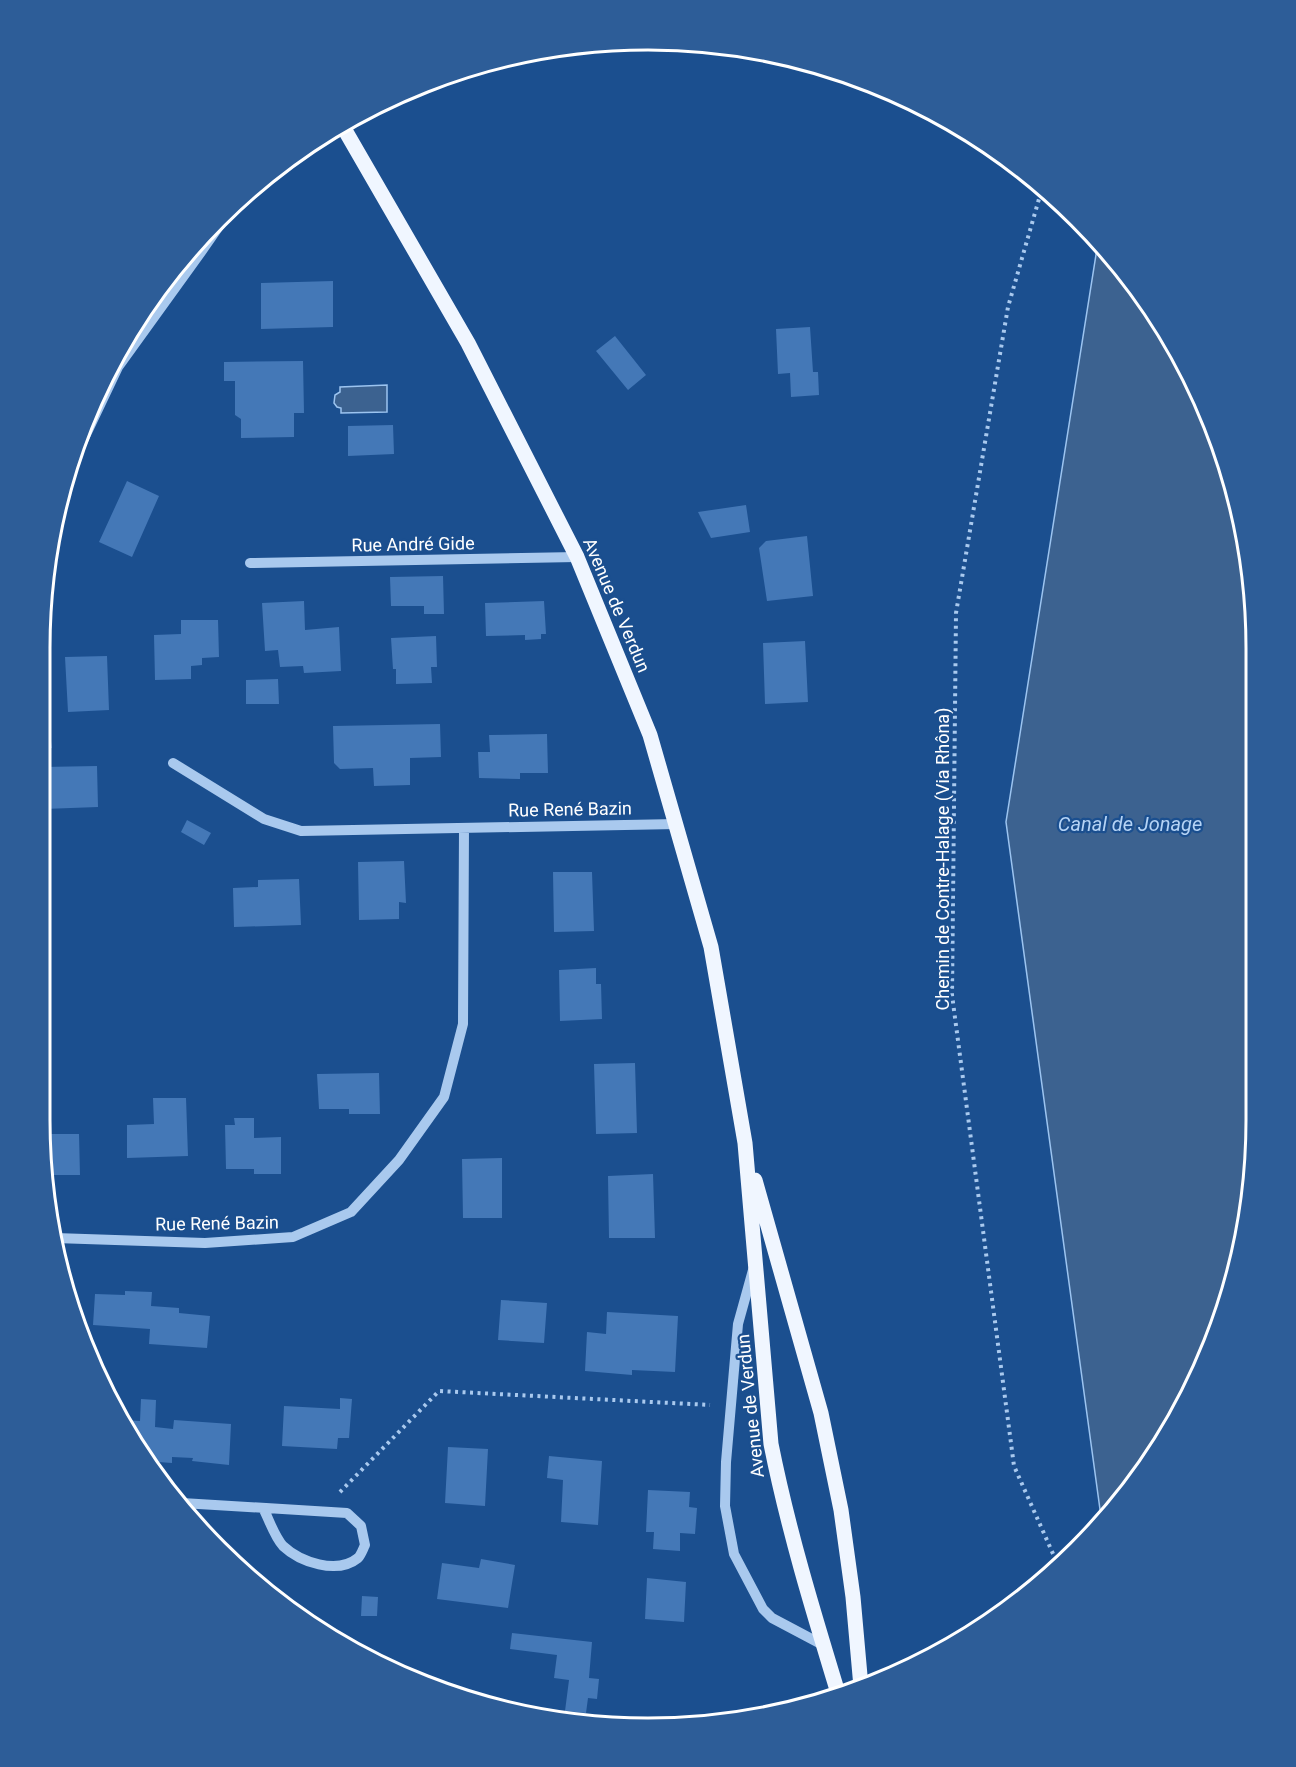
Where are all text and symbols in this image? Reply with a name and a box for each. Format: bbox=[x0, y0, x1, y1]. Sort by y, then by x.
street label: Rue André Gide bbox=[351, 532, 475, 556]
street label: Avenue de Verdun bbox=[579, 535, 655, 675]
street label: Chemin de Contre-Halage (Via Rhôna) bbox=[932, 708, 954, 1010]
street label: Rue René Bazin bbox=[508, 797, 632, 821]
water label: Canal de Jonage bbox=[1058, 812, 1202, 836]
street label: Rue René Bazin bbox=[155, 1211, 279, 1235]
street label: Avenue de Verdun bbox=[732, 1333, 768, 1479]

